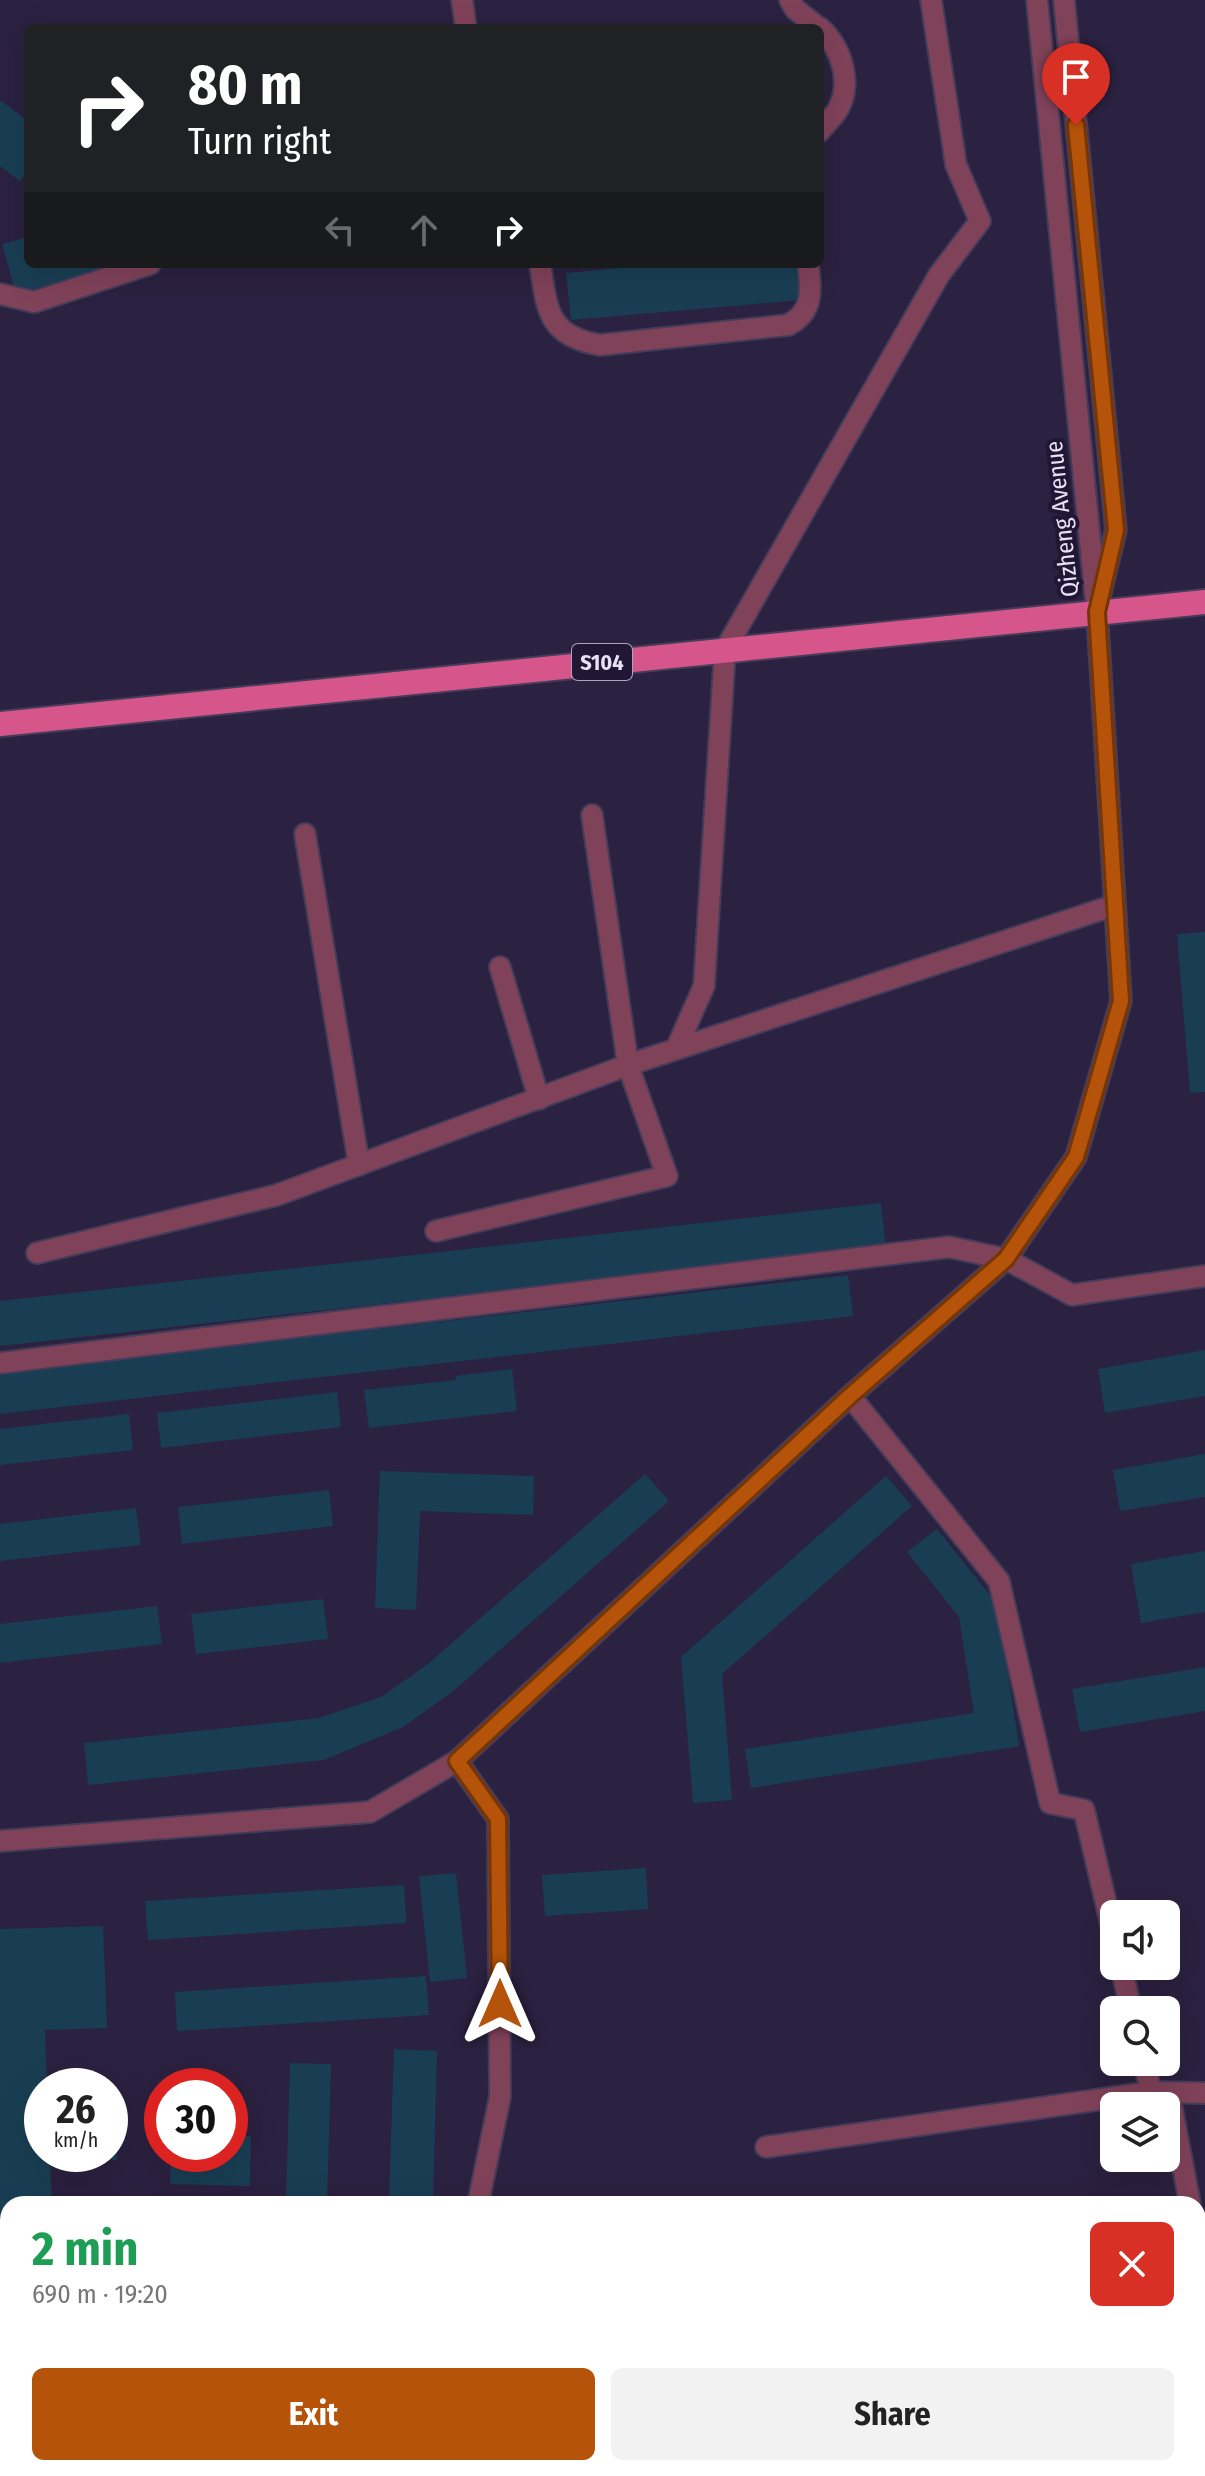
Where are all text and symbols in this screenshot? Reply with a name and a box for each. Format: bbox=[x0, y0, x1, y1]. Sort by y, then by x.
pin bbox=[1042, 43, 1110, 125]
text: 80 m bbox=[188, 52, 303, 119]
icon: arrive bbox=[1054, 55, 1098, 99]
icon: right bbox=[56, 56, 160, 160]
text: Turn right bbox=[188, 120, 331, 164]
icon: left bbox=[318, 208, 362, 252]
icon: ahead bbox=[402, 208, 446, 252]
icon: right bbox=[486, 208, 530, 252]
street label: Qizheng Avenue bbox=[1040, 440, 1084, 598]
road number: S104 bbox=[572, 644, 632, 680]
map controls bbox=[1100, 1900, 1180, 2172]
button: sound bbox=[1100, 1900, 1180, 1980]
position arrow bbox=[458, 1962, 542, 2046]
button: search bbox=[1100, 1996, 1180, 2076]
speed limit sign: 30 bbox=[144, 2068, 248, 2172]
text: 26 bbox=[56, 2086, 96, 2134]
button: layers bbox=[1100, 2092, 1180, 2172]
text: km/h bbox=[54, 2128, 98, 2152]
text: 2 min bbox=[32, 2220, 138, 2278]
button: close bbox=[1090, 2222, 1174, 2306]
text: 690 m · 19:20 bbox=[32, 2279, 168, 2310]
button: Exit bbox=[32, 2368, 595, 2460]
button: Share bbox=[611, 2368, 1174, 2460]

